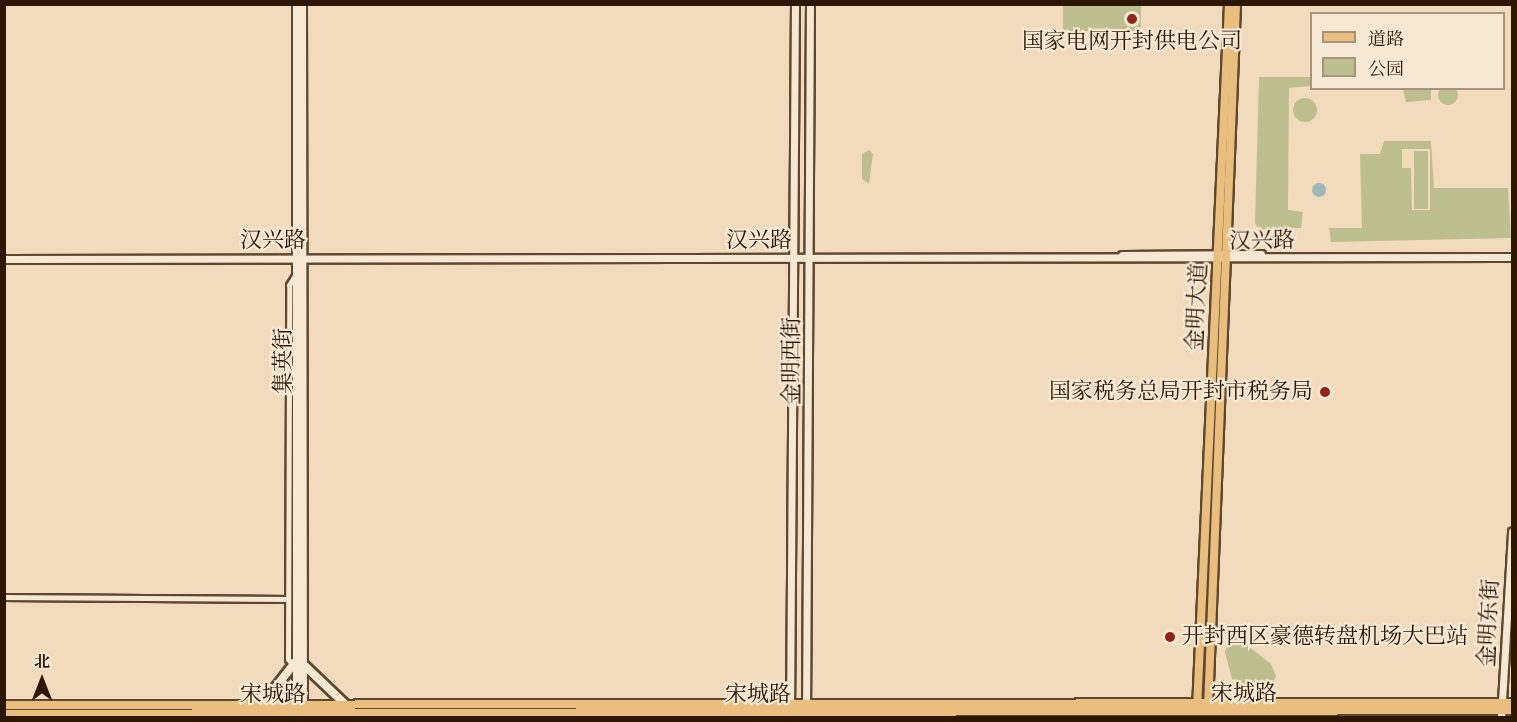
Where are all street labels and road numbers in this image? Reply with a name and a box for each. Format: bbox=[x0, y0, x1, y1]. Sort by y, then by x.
street label: 汉兴路 bbox=[1229, 227, 1295, 255]
street label: 汉兴路 bbox=[240, 228, 306, 254]
street label: 汉兴路 bbox=[726, 228, 792, 254]
street label: 金明大道 bbox=[1182, 262, 1212, 352]
street label: 金明西街 bbox=[779, 317, 805, 405]
street label: 集英街 bbox=[271, 328, 297, 394]
street label: 金明东街 bbox=[1474, 578, 1504, 668]
street label: 宋城路 bbox=[1211, 681, 1277, 707]
street label: 宋城路 bbox=[240, 682, 306, 708]
street label: 宋城路 bbox=[725, 682, 791, 708]

